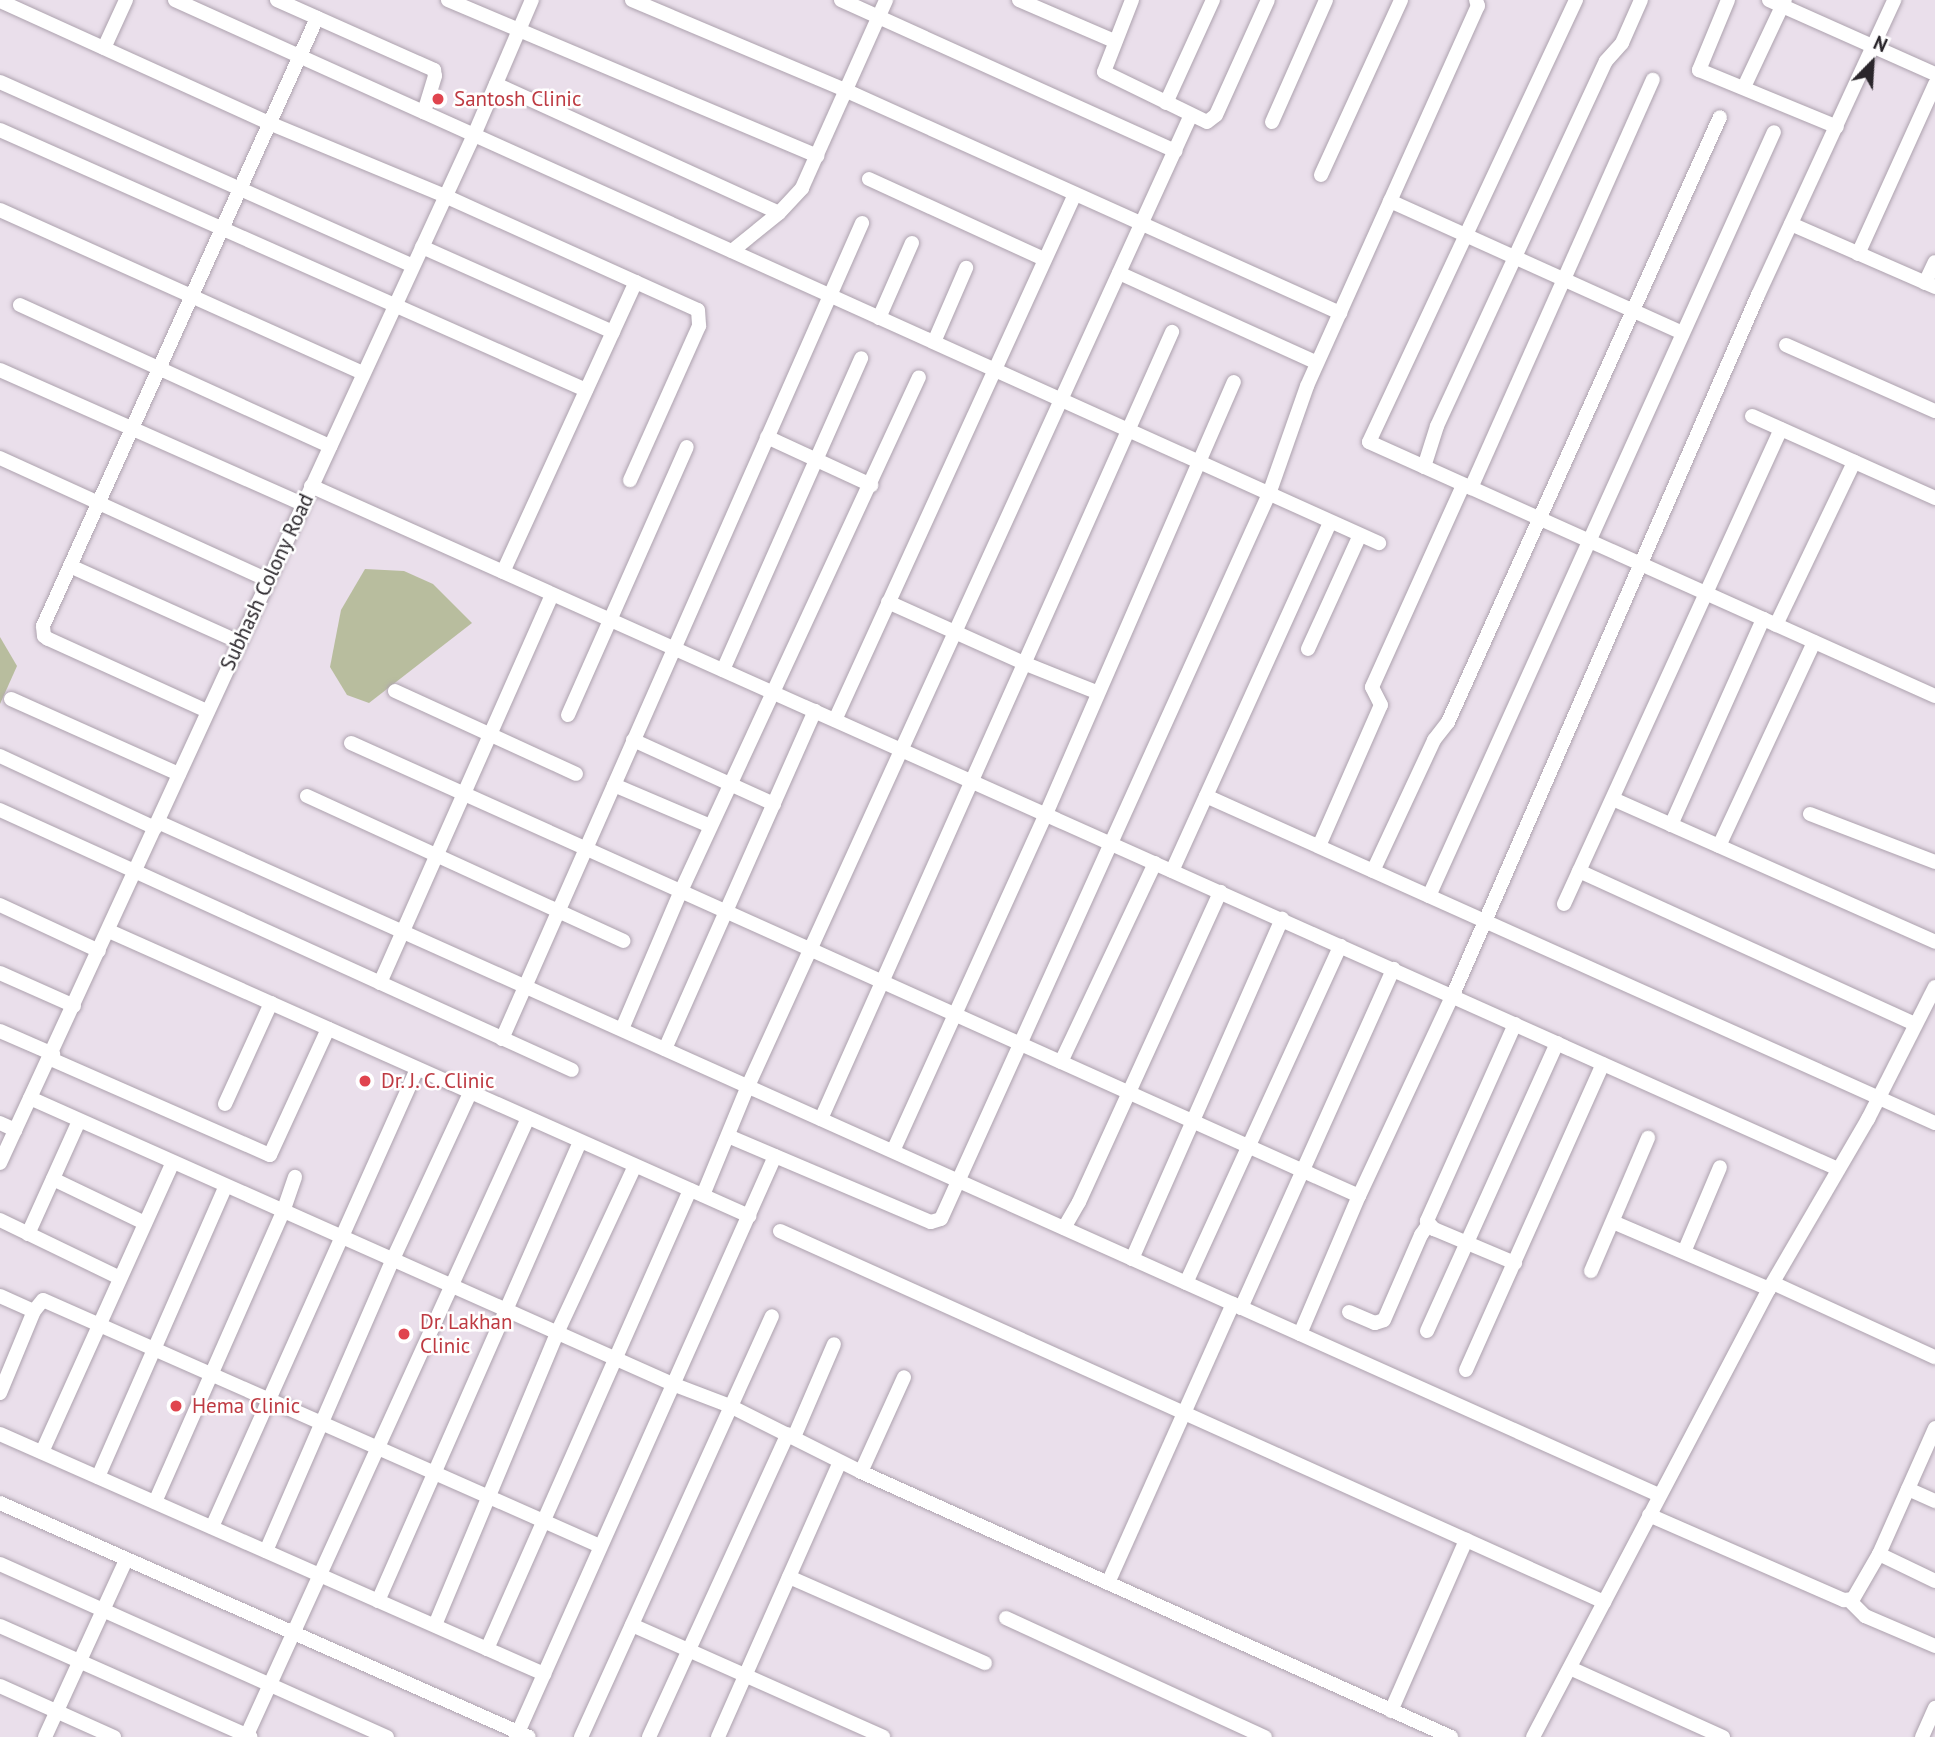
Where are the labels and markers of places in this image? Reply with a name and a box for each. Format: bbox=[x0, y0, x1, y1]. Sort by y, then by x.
place label: Santosh Clinic bbox=[454, 86, 581, 112]
marker: Santosh Clinic bbox=[428, 89, 448, 109]
place label: Dr. J. C. Clinic bbox=[381, 1068, 499, 1094]
marker: Dr. J. C. Clinic bbox=[355, 1071, 375, 1091]
place label: Dr. Lakhan Clinic bbox=[420, 1309, 514, 1359]
marker: Dr. Lakhan Clinic bbox=[394, 1324, 414, 1344]
place label: Hema Clinic bbox=[192, 1393, 300, 1419]
marker: Hema Clinic bbox=[166, 1396, 186, 1416]

